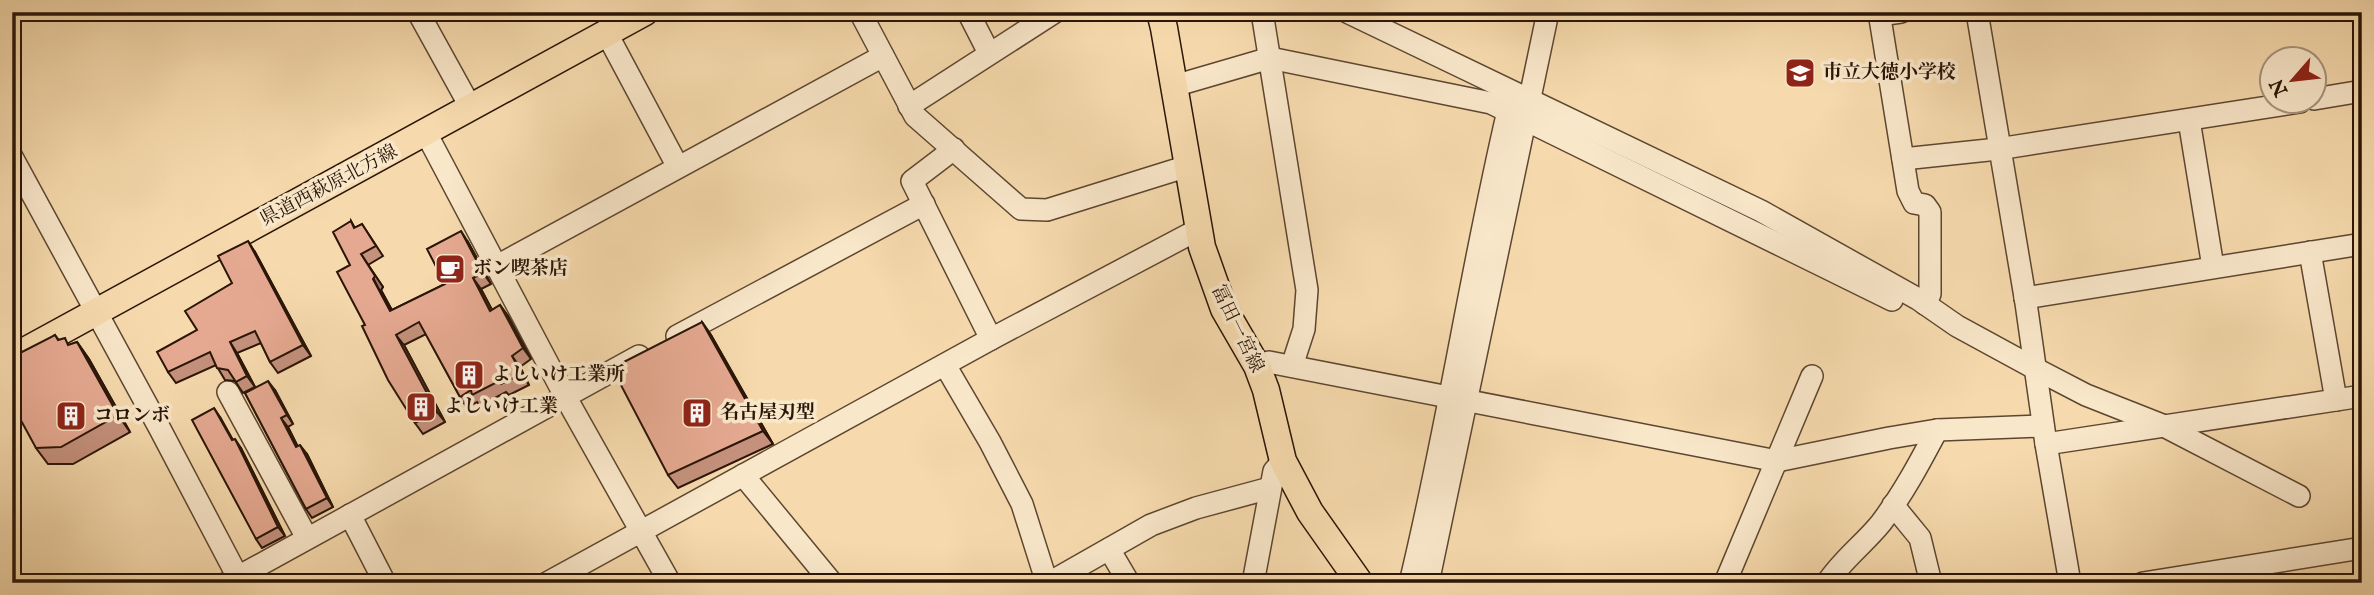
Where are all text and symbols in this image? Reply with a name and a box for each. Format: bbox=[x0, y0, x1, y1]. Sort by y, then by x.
north arrow bbox=[2258, 46, 2328, 116]
school or university icon: 市立大徳小学校 bbox=[1783, 56, 1817, 90]
place label: 市立大徳小学校 bbox=[1823, 61, 1956, 85]
text: N bbox=[2265, 74, 2295, 101]
street label: 県道西萩原北方線 bbox=[256, 140, 402, 232]
cafe icon: ボン喫茶店 bbox=[433, 252, 467, 286]
place label: ボン喫茶店 bbox=[473, 257, 568, 281]
street label: 冨田一宮線 bbox=[1205, 281, 1269, 377]
building icon: よしいけ工業所 bbox=[452, 358, 486, 392]
place label: よしいけ工業所 bbox=[492, 363, 625, 387]
building icon: よしいけ工業 bbox=[404, 390, 438, 424]
place label: よしいけ工業 bbox=[444, 395, 558, 419]
building icon: 名古屋刃型 bbox=[680, 396, 714, 430]
building icon: コロンボ bbox=[54, 399, 88, 433]
place label: 名古屋刃型 bbox=[720, 401, 815, 425]
place label: コロンボ bbox=[94, 404, 170, 428]

